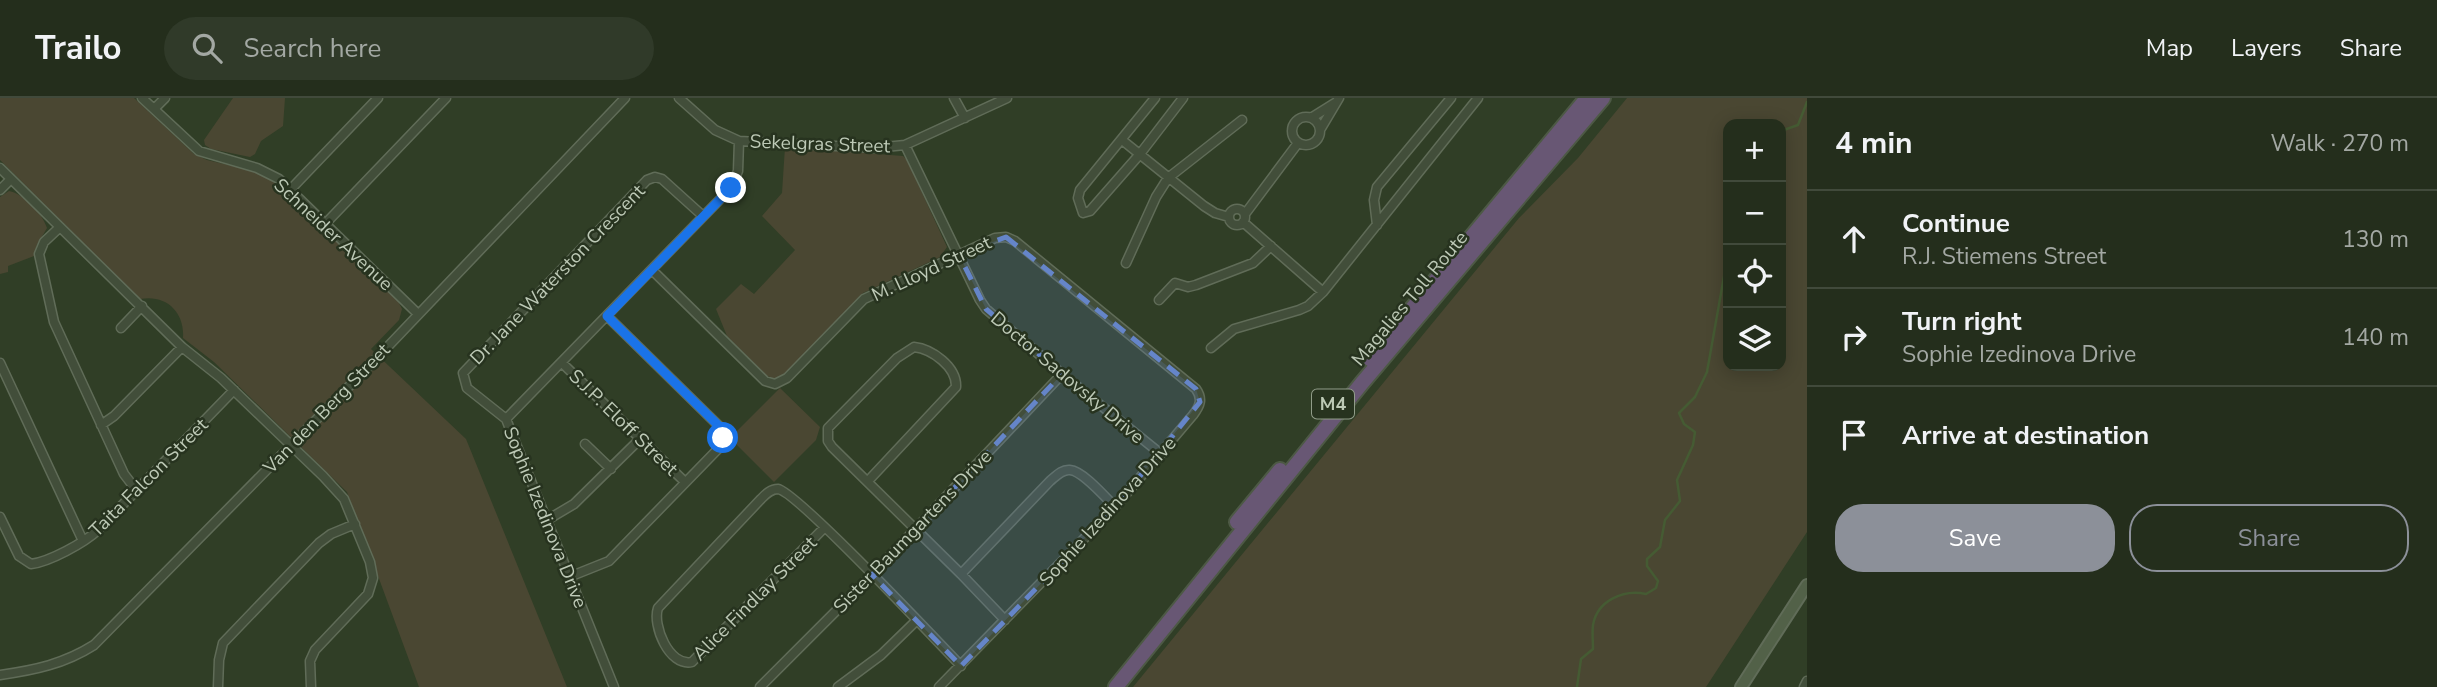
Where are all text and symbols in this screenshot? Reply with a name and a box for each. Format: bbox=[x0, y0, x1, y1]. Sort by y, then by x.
search box bbox=[164, 17, 654, 80]
text: Trailo bbox=[35, 26, 122, 71]
icon: search bbox=[188, 29, 226, 67]
text: Search here bbox=[244, 31, 381, 66]
text: Map bbox=[2146, 32, 2193, 64]
text: Layers bbox=[2231, 32, 2302, 64]
text: Share bbox=[2340, 32, 2402, 64]
map controls bbox=[1723, 119, 1786, 371]
button: + bbox=[1723, 119, 1786, 182]
text: 4 min bbox=[1835, 123, 1913, 164]
text: Walk · 270 m bbox=[2270, 128, 2409, 159]
street label: Sekelgras Street bbox=[749, 129, 891, 159]
route end bbox=[715, 172, 746, 203]
street label: Schneider Avenue bbox=[268, 173, 399, 297]
street label: Dr. Jane Waterston Crescent bbox=[464, 178, 651, 371]
button: − bbox=[1723, 182, 1786, 245]
text: Continue bbox=[1902, 206, 2010, 241]
icon: ahead bbox=[1835, 220, 1873, 258]
text: 130 m bbox=[2342, 224, 2409, 255]
street label: Magalies Toll Route bbox=[1346, 226, 1474, 372]
street label: M. Lloyd Street bbox=[867, 230, 996, 308]
text: R.J. Stiemens Street bbox=[1902, 241, 2106, 272]
button: locate bbox=[1723, 245, 1786, 308]
text: Turn right bbox=[1902, 304, 2021, 339]
street label: Doctor Sadovsky Drive bbox=[985, 306, 1150, 450]
button: layers bbox=[1723, 308, 1786, 371]
icon: right bbox=[1835, 318, 1873, 356]
text: 140 m bbox=[2342, 322, 2409, 353]
street label: Van den Berg Street bbox=[257, 338, 396, 480]
text: Sophie Izedinova Drive bbox=[1902, 339, 2136, 370]
street label: S.J.P. Eloff Street bbox=[563, 364, 684, 482]
road number: M4 bbox=[1312, 390, 1354, 418]
street label: Taita Falcon Street bbox=[84, 412, 214, 543]
icon: arrive bbox=[1835, 416, 1873, 454]
text: Arrive at destination bbox=[1902, 418, 2149, 453]
route start bbox=[707, 422, 738, 453]
street label: Sophie Izedinova Drive bbox=[497, 423, 593, 612]
street label: Sophie Izedinova Drive bbox=[1033, 431, 1182, 592]
street label: Sister Baumgartens Drive bbox=[828, 444, 998, 619]
button: Save bbox=[1835, 504, 2115, 572]
button: Share bbox=[2129, 504, 2409, 572]
street label: Alice Findlay Street bbox=[687, 530, 823, 667]

